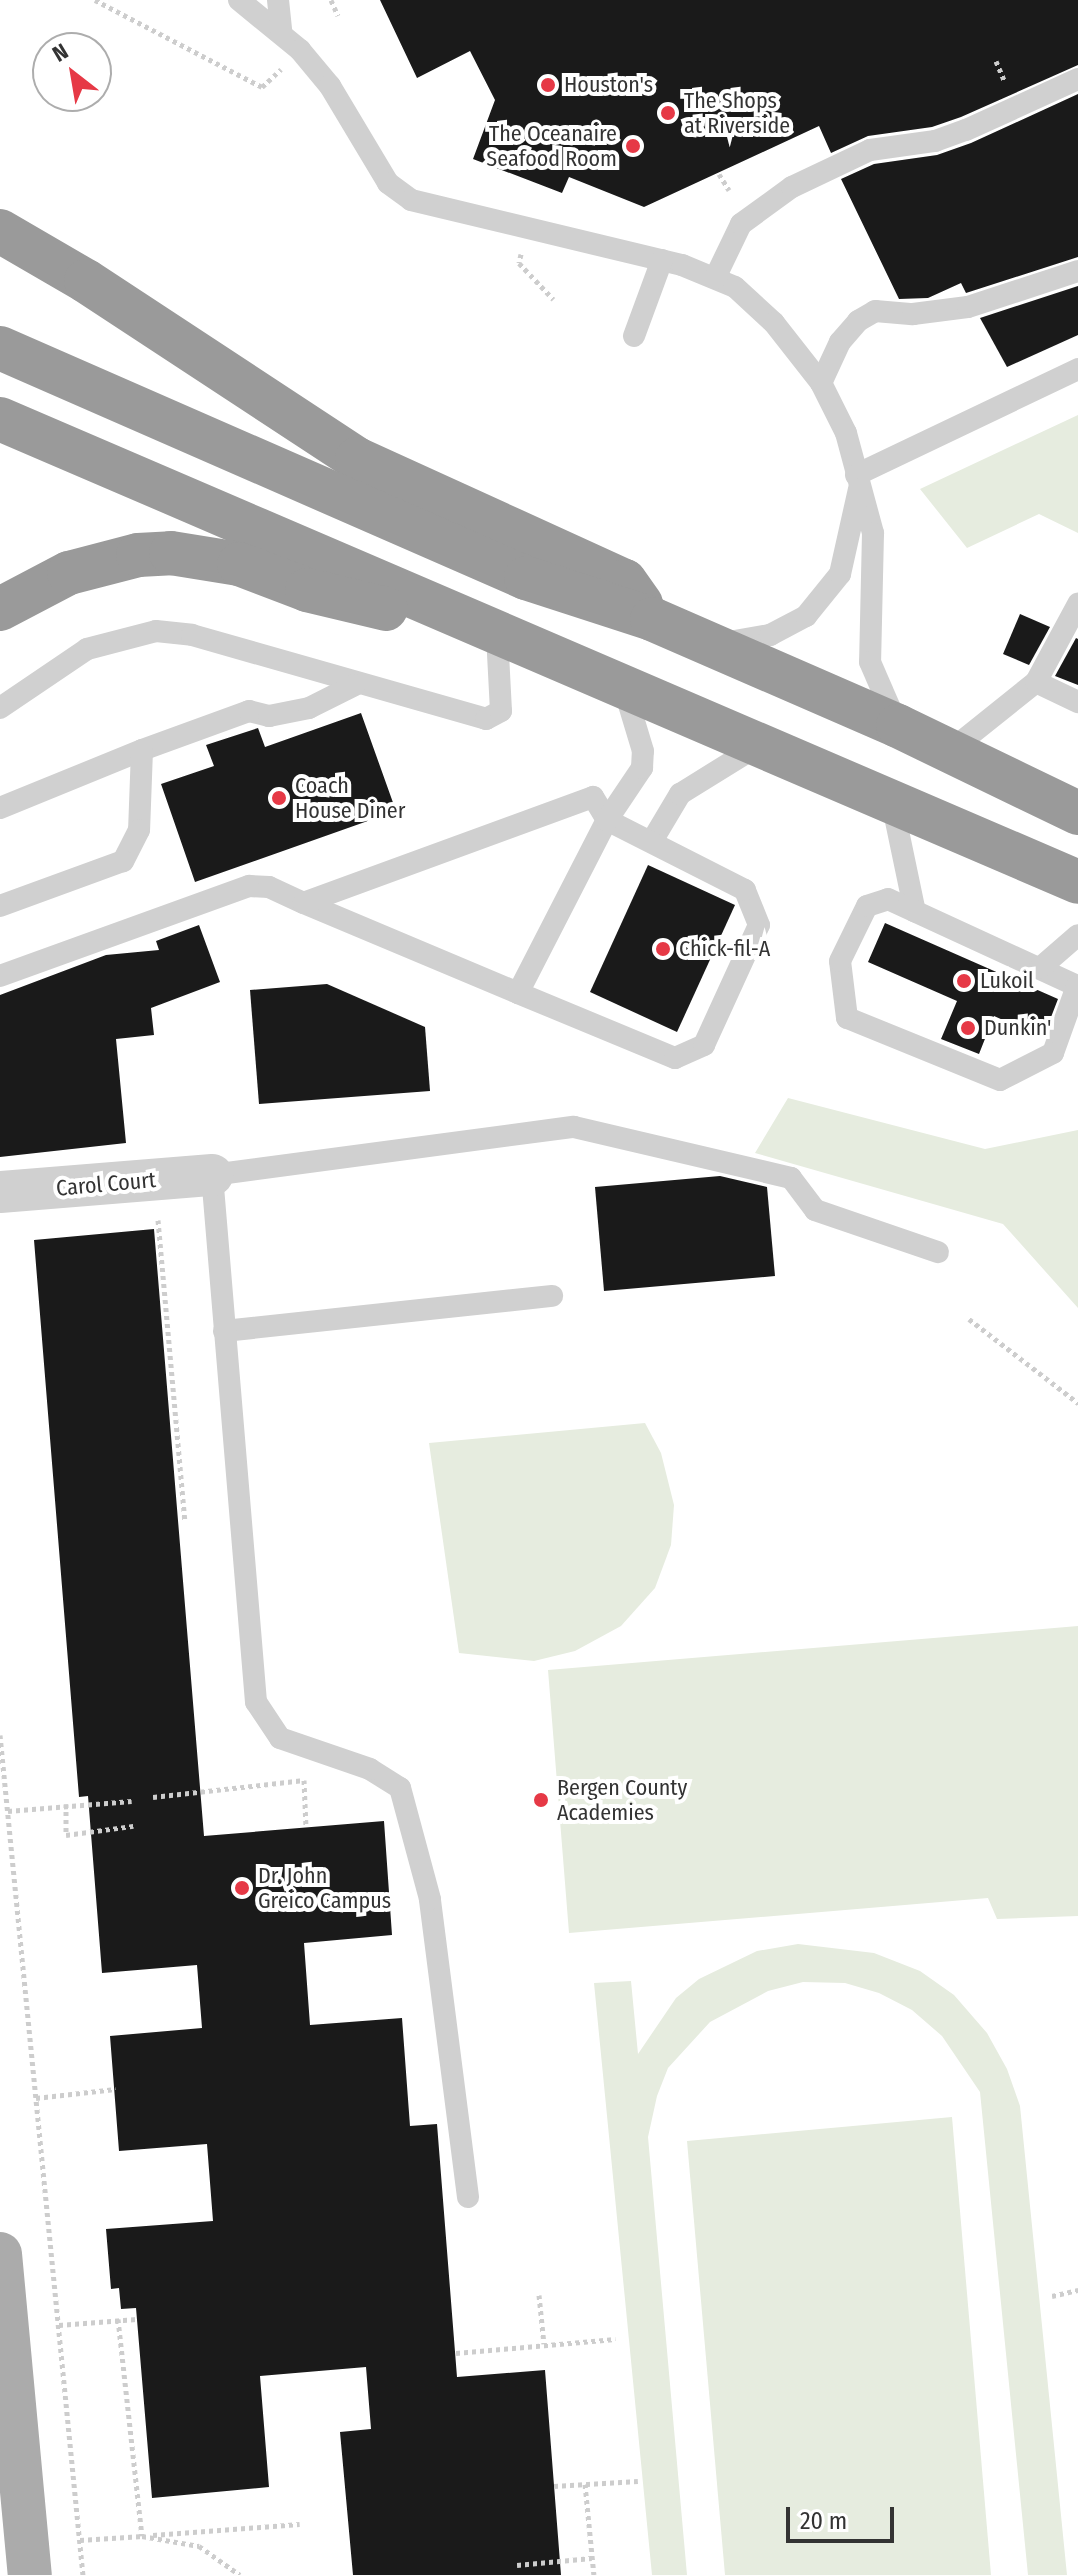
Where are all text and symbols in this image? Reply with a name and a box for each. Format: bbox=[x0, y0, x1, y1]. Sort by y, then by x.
north arrow bbox=[32, 32, 112, 112]
text: N bbox=[48, 38, 73, 68]
place label: Houston's bbox=[564, 72, 653, 98]
marker: Houston's bbox=[539, 76, 557, 94]
place label: The Shops at Riverside bbox=[684, 87, 790, 138]
marker: The Shops at Riverside bbox=[659, 104, 677, 122]
place label: The Oceanaire Seafood Room bbox=[486, 120, 617, 172]
marker: The Oceanaire Seafood Room bbox=[624, 137, 642, 155]
place label: Coach House Diner bbox=[295, 772, 405, 824]
marker: Coach House Diner bbox=[270, 789, 288, 807]
place label: Chick-fil-A bbox=[679, 936, 770, 962]
marker: Chick-fil-A bbox=[654, 940, 672, 958]
place label: Lukoil bbox=[980, 968, 1034, 994]
marker: Lukoil bbox=[955, 972, 973, 990]
place label: Dunkin' bbox=[984, 1015, 1051, 1041]
marker: Dunkin' bbox=[959, 1019, 977, 1037]
street label: Carol Court bbox=[55, 1166, 157, 1202]
place label: Bergen County Academies bbox=[557, 1774, 687, 1826]
marker: Bergen County Academies bbox=[532, 1791, 550, 1809]
place label: Dr. John Greico Campus bbox=[258, 1862, 391, 1914]
marker: Dr. John Greico Campus bbox=[233, 1879, 251, 1897]
scale bar bbox=[790, 2491, 898, 2541]
text: 20 m bbox=[800, 2507, 847, 2535]

